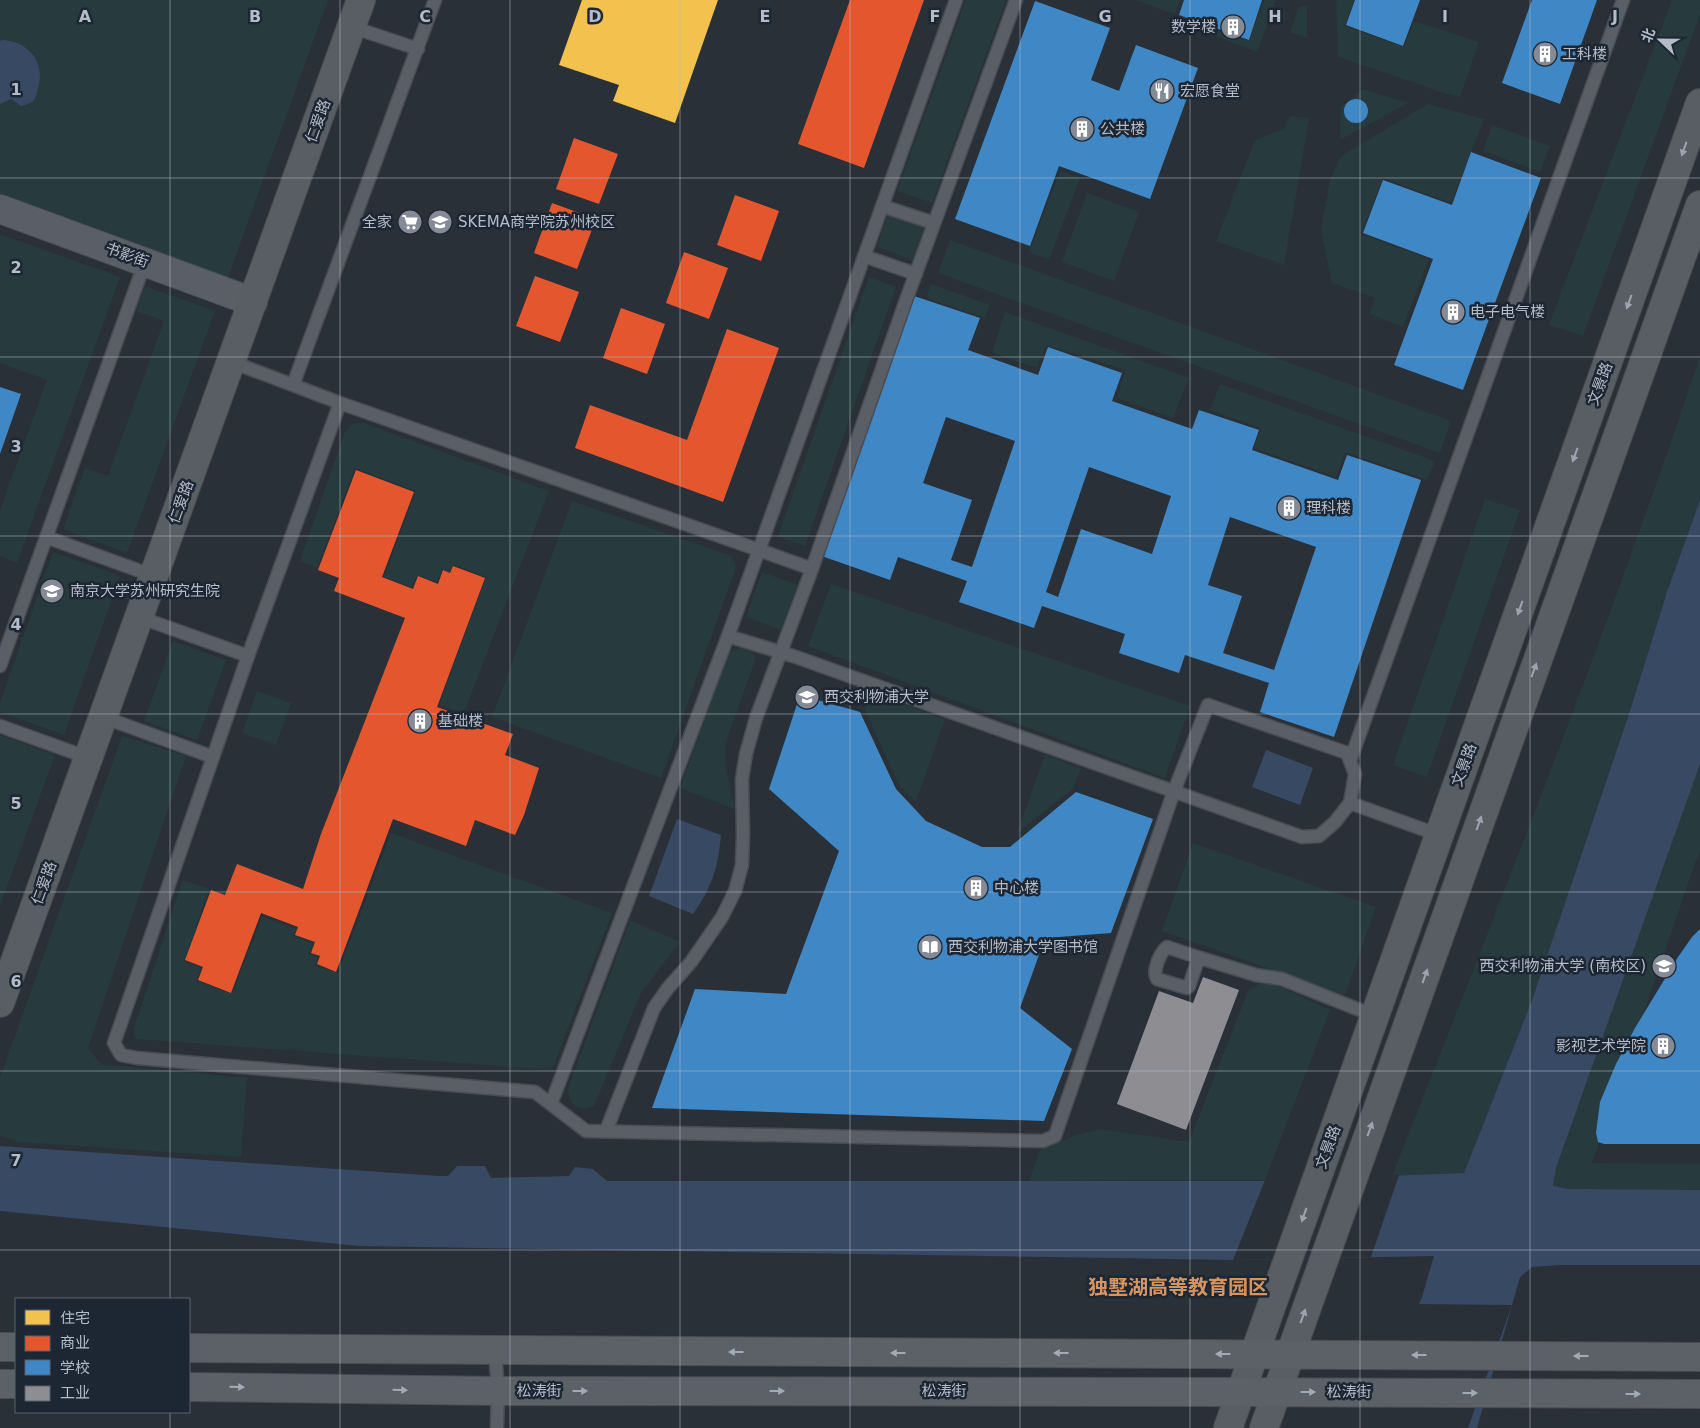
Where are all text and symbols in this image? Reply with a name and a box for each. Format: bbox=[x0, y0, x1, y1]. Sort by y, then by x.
text: A bbox=[79, 7, 92, 26]
text: B bbox=[249, 7, 261, 26]
text: C bbox=[419, 7, 431, 26]
text: D bbox=[588, 7, 602, 26]
text: E bbox=[760, 7, 770, 26]
text: F bbox=[930, 7, 940, 26]
text: G bbox=[1098, 7, 1112, 26]
text: H bbox=[1268, 7, 1282, 26]
text: I bbox=[1442, 7, 1448, 26]
text: J bbox=[1611, 7, 1618, 26]
building icon: 数学楼 bbox=[1220, 14, 1246, 40]
north arrow bbox=[1635, 15, 1685, 65]
place label: 数学楼 bbox=[1171, 18, 1216, 36]
text: 北 bbox=[1638, 26, 1658, 45]
building icon: 工科楼 bbox=[1532, 41, 1558, 67]
place label: 工科楼 bbox=[1562, 45, 1607, 63]
restaurant icon: 宏愿食堂 bbox=[1149, 78, 1175, 104]
text: 1 bbox=[10, 80, 22, 99]
place label: 宏愿食堂 bbox=[1180, 82, 1240, 100]
street label: 仁爱路 bbox=[302, 97, 334, 145]
building icon: 公共楼 bbox=[1069, 116, 1095, 142]
place label: 公共楼 bbox=[1100, 120, 1145, 138]
one-way arrow bbox=[1680, 141, 1687, 156]
supermarket icon: 全家 bbox=[397, 209, 423, 235]
school or university icon: SKEMA商学院苏州校区 bbox=[427, 209, 453, 235]
place label: 全家 bbox=[362, 213, 392, 231]
place label: SKEMA商学院苏州校区 bbox=[458, 213, 615, 231]
street label: 书影街 bbox=[103, 239, 151, 271]
text: 2 bbox=[10, 258, 22, 277]
one-way arrow bbox=[1625, 294, 1632, 309]
building icon: 电子电气楼 bbox=[1440, 299, 1466, 325]
place label: 电子电气楼 bbox=[1470, 303, 1545, 321]
street label: 文景路 bbox=[1584, 360, 1616, 408]
text: 3 bbox=[10, 437, 22, 456]
one-way arrow bbox=[1571, 448, 1579, 463]
street label: 仁爱路 bbox=[165, 478, 197, 526]
building icon: 理科楼 bbox=[1276, 495, 1302, 521]
place label: 理科楼 bbox=[1306, 499, 1351, 517]
school or university icon: 南京大学苏州研究生院 bbox=[39, 578, 65, 604]
place label: 南京大学苏州研究生院 bbox=[70, 582, 220, 600]
one-way arrow bbox=[1516, 601, 1524, 616]
text: 4 bbox=[10, 615, 22, 634]
one-way arrow bbox=[1530, 662, 1538, 677]
school or university icon: 西交利物浦大学 bbox=[794, 684, 820, 710]
place label: 西交利物浦大学 bbox=[824, 688, 929, 706]
building icon: 基础楼 bbox=[407, 708, 433, 734]
place label: 基础楼 bbox=[438, 712, 483, 730]
street label: 文景路 bbox=[1448, 741, 1480, 789]
text: 5 bbox=[10, 794, 22, 813]
one-way arrow bbox=[1475, 815, 1483, 830]
street label: 仁爱路 bbox=[28, 859, 60, 907]
building icon: 中心楼 bbox=[963, 875, 989, 901]
place label: 中心楼 bbox=[994, 879, 1039, 897]
library icon: 西交利物浦大学图书馆 bbox=[917, 934, 943, 960]
place label: 西交利物浦大学图书馆 bbox=[948, 938, 1098, 956]
school or university icon: 西交利物浦大学 (南校区) bbox=[1651, 953, 1677, 979]
place label: 西交利物浦大学 (南校区) bbox=[1480, 957, 1646, 975]
one-way arrow bbox=[1421, 968, 1429, 983]
text: 6 bbox=[10, 972, 22, 991]
building icon: 影视艺术学院 bbox=[1650, 1033, 1676, 1059]
place label: 影视艺术学院 bbox=[1556, 1037, 1646, 1055]
one-way arrow bbox=[1366, 1121, 1374, 1136]
street label: 文景路 bbox=[1312, 1123, 1344, 1171]
text: 7 bbox=[10, 1151, 22, 1170]
one-way arrow bbox=[1300, 1208, 1307, 1223]
district label: 独墅湖高等教育园区 bbox=[1088, 1275, 1268, 1299]
legend bbox=[15, 1298, 190, 1413]
one-way arrow bbox=[1300, 1308, 1307, 1323]
text: 住宅 bbox=[60, 1309, 90, 1327]
text: 商业 bbox=[60, 1334, 90, 1352]
one-way arrow bbox=[728, 1348, 744, 1356]
one-way arrow bbox=[890, 1349, 906, 1357]
one-way arrow bbox=[1053, 1349, 1069, 1357]
one-way arrow bbox=[1215, 1350, 1231, 1358]
one-way arrow bbox=[1411, 1351, 1427, 1359]
one-way arrow bbox=[1573, 1352, 1589, 1360]
text: 学校 bbox=[60, 1359, 90, 1377]
street label: 松涛街 bbox=[516, 1382, 562, 1400]
street label: 松涛街 bbox=[921, 1382, 967, 1400]
one-way arrow bbox=[230, 1383, 246, 1391]
street label: 松涛街 bbox=[1326, 1383, 1372, 1401]
text: 工业 bbox=[60, 1384, 90, 1402]
one-way arrow bbox=[392, 1386, 408, 1394]
one-way arrow bbox=[572, 1387, 588, 1395]
one-way arrow bbox=[770, 1387, 786, 1395]
one-way arrow bbox=[1300, 1388, 1316, 1396]
one-way arrow bbox=[1462, 1389, 1478, 1397]
one-way arrow bbox=[1625, 1390, 1641, 1398]

